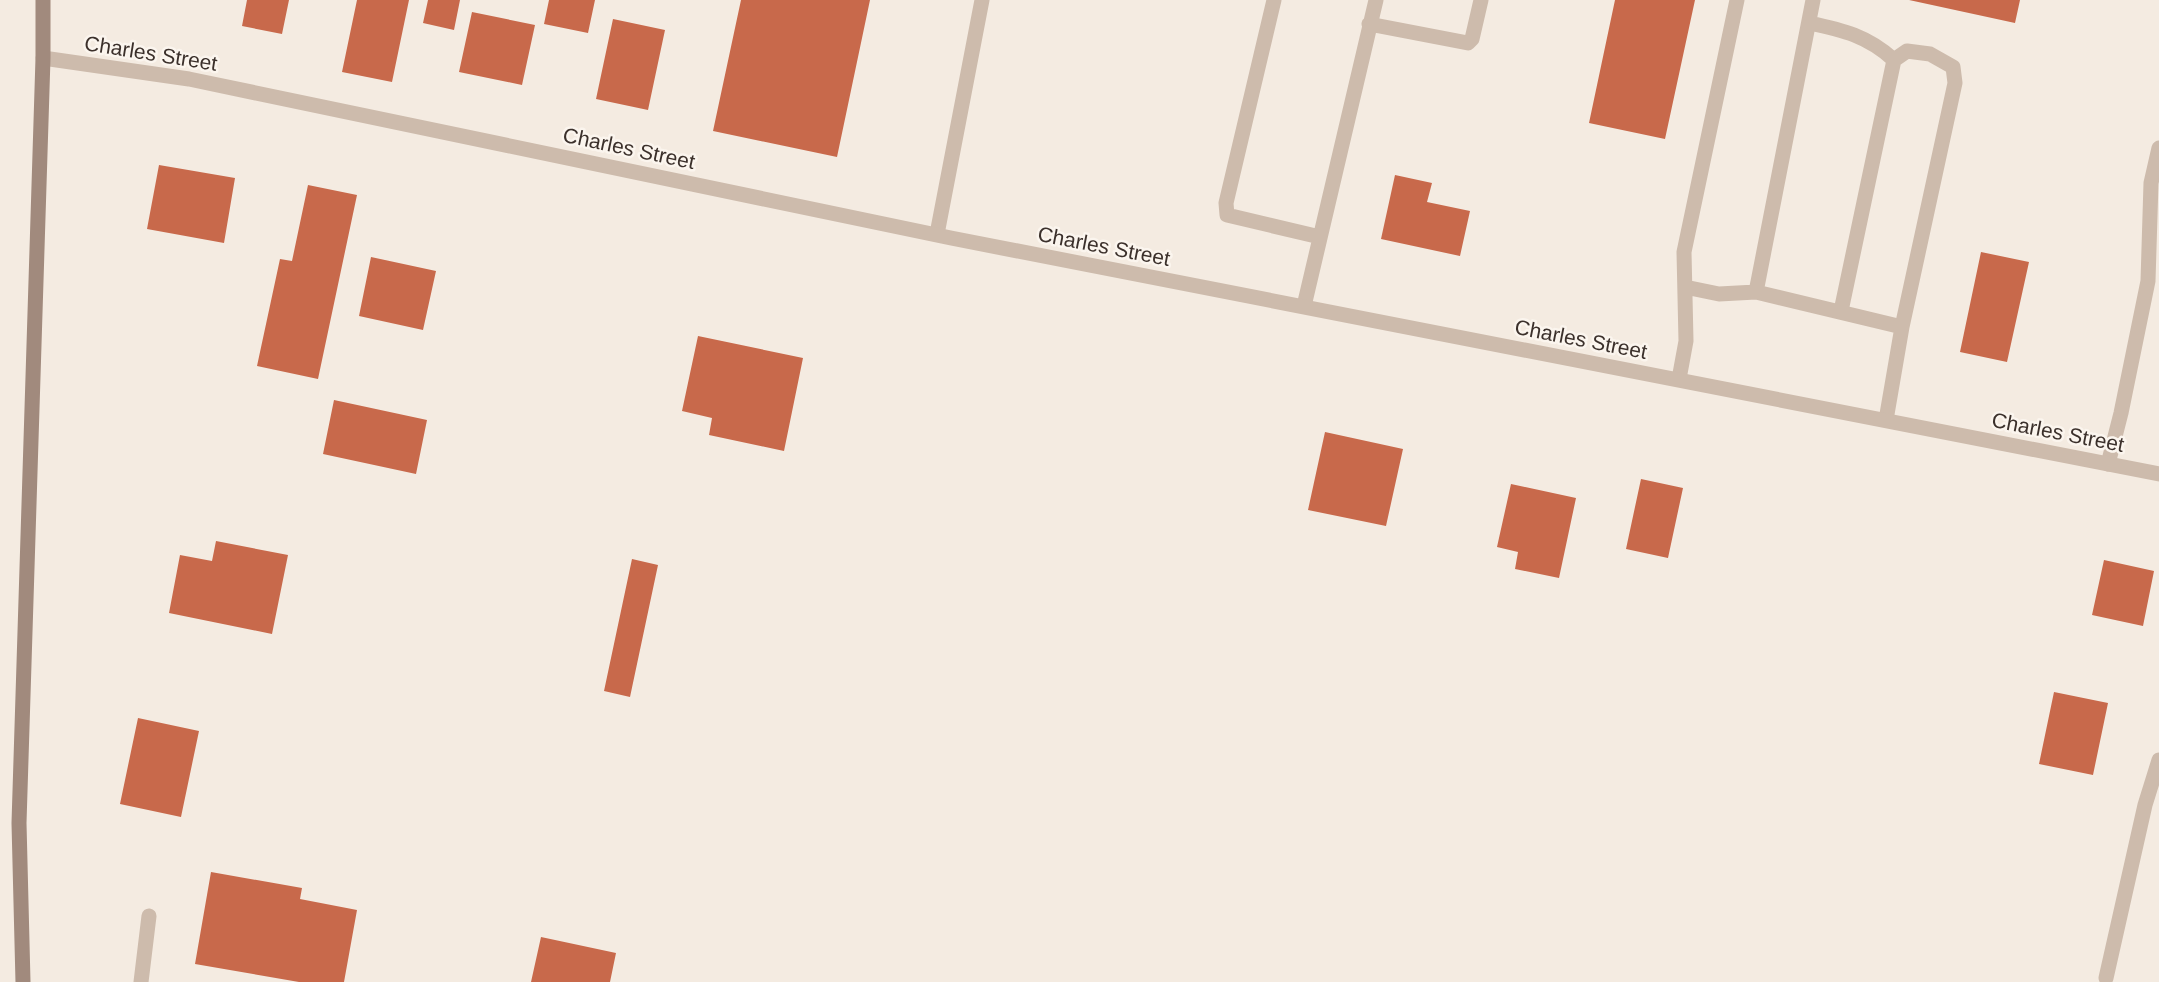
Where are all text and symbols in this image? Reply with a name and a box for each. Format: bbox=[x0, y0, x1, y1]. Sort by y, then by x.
street label: Charles Street bbox=[83, 31, 219, 75]
street label: Charles Street bbox=[561, 123, 697, 173]
street label: Charles Street bbox=[1036, 222, 1172, 270]
street label: Charles Street bbox=[1513, 315, 1649, 363]
street label: Charles Street bbox=[1990, 408, 2126, 456]

